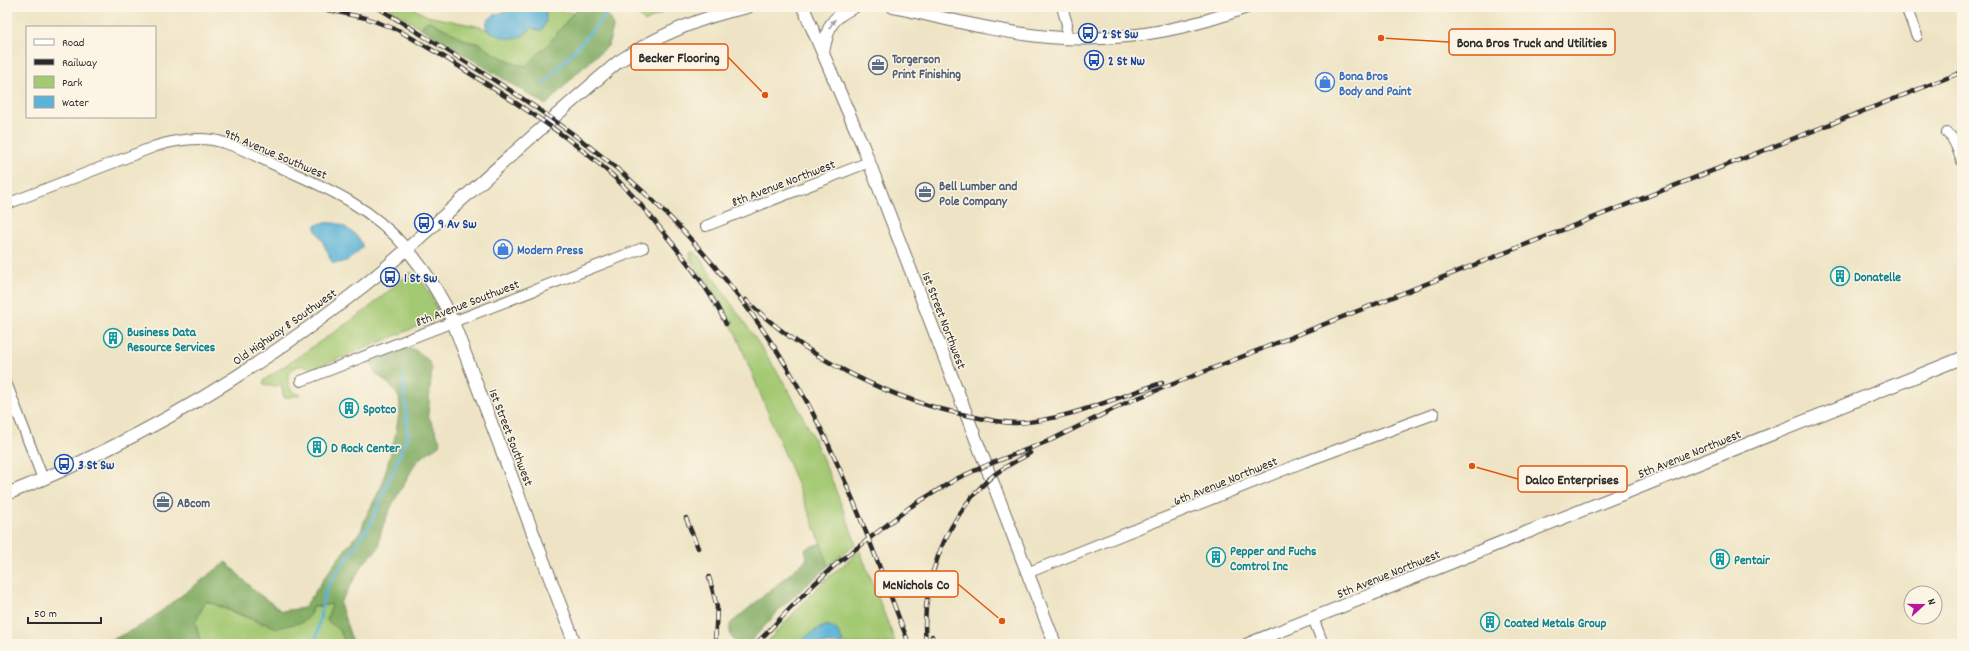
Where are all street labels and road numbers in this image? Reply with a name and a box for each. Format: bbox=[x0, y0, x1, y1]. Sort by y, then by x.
street label: 9th Avenue Southwest bbox=[220, 125, 330, 186]
street label: 8th Avenue Northwest bbox=[729, 156, 839, 213]
street label: 1st Street Northwest bbox=[915, 269, 970, 372]
street label: 8th Avenue Southwest bbox=[413, 276, 523, 333]
street label: Old Highway 8 Southwest bbox=[229, 285, 342, 371]
street label: 1st Street Southwest bbox=[482, 386, 537, 490]
street label: 5th Avenue Northwest bbox=[1635, 426, 1745, 485]
street label: 6th Avenue Northwest bbox=[1171, 453, 1281, 512]
street label: 5th Avenue Northwest bbox=[1334, 546, 1444, 605]

